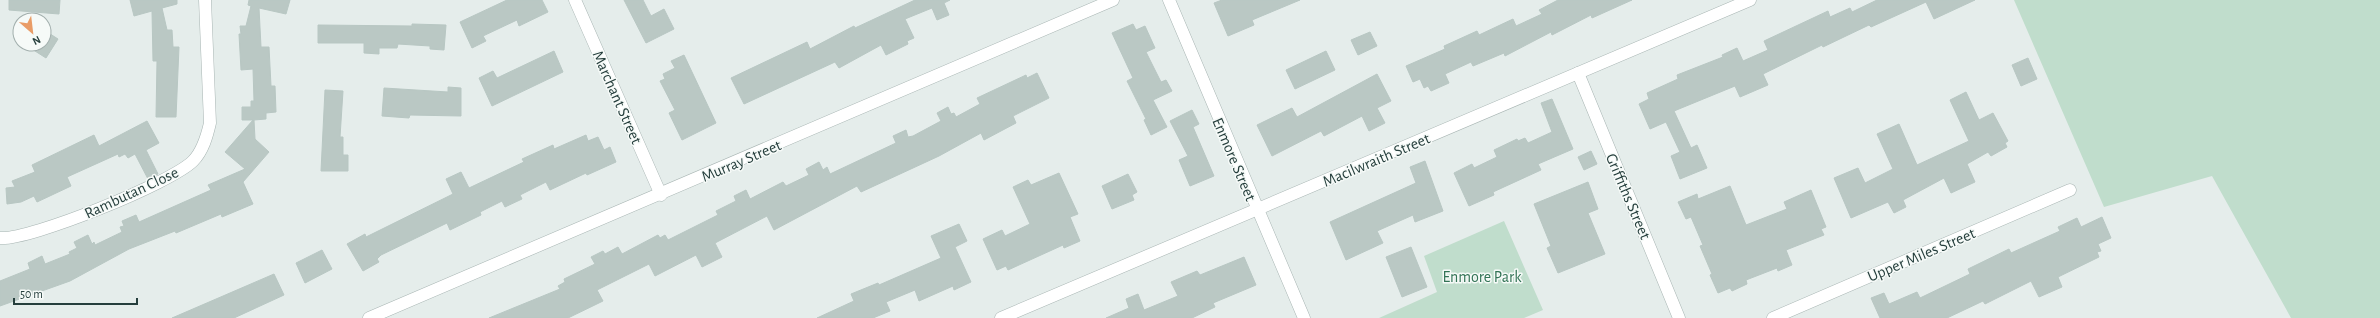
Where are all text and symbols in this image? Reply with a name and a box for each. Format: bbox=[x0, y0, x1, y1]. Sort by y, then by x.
north arrow bbox=[12, 12, 52, 52]
text: N bbox=[30, 34, 42, 47]
street label: Marchant Street bbox=[589, 48, 645, 146]
street label: Enmore Street bbox=[1209, 115, 1259, 203]
street label: Macilwraith Street bbox=[1321, 130, 1432, 190]
street label: Murray Street bbox=[699, 137, 784, 186]
street label: Griffiths Street bbox=[1603, 151, 1653, 242]
street label: Rambutan Close bbox=[82, 164, 181, 222]
street label: Upper Miles Street bbox=[1865, 225, 1978, 285]
park label: Enmore Park bbox=[1443, 269, 1522, 285]
scale bar bbox=[14, 280, 137, 306]
text: 50 m bbox=[20, 288, 43, 300]

